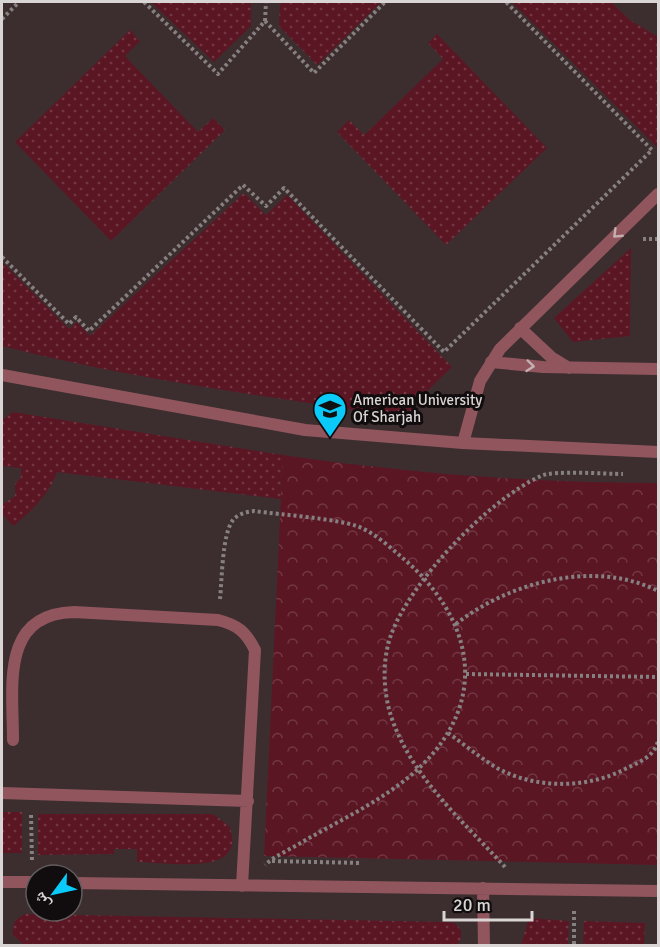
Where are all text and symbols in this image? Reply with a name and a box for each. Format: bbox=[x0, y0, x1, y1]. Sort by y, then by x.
one-way arrow bbox=[613, 227, 624, 238]
one-way arrow bbox=[526, 359, 535, 372]
school or university icon: American University Of Sharjah bbox=[312, 391, 348, 438]
place label: American University Of Sharjah bbox=[353, 391, 482, 426]
north arrow bbox=[24, 863, 84, 923]
scale bar bbox=[444, 884, 532, 922]
text: ش bbox=[29, 888, 55, 913]
text: 20 m bbox=[453, 894, 491, 916]

